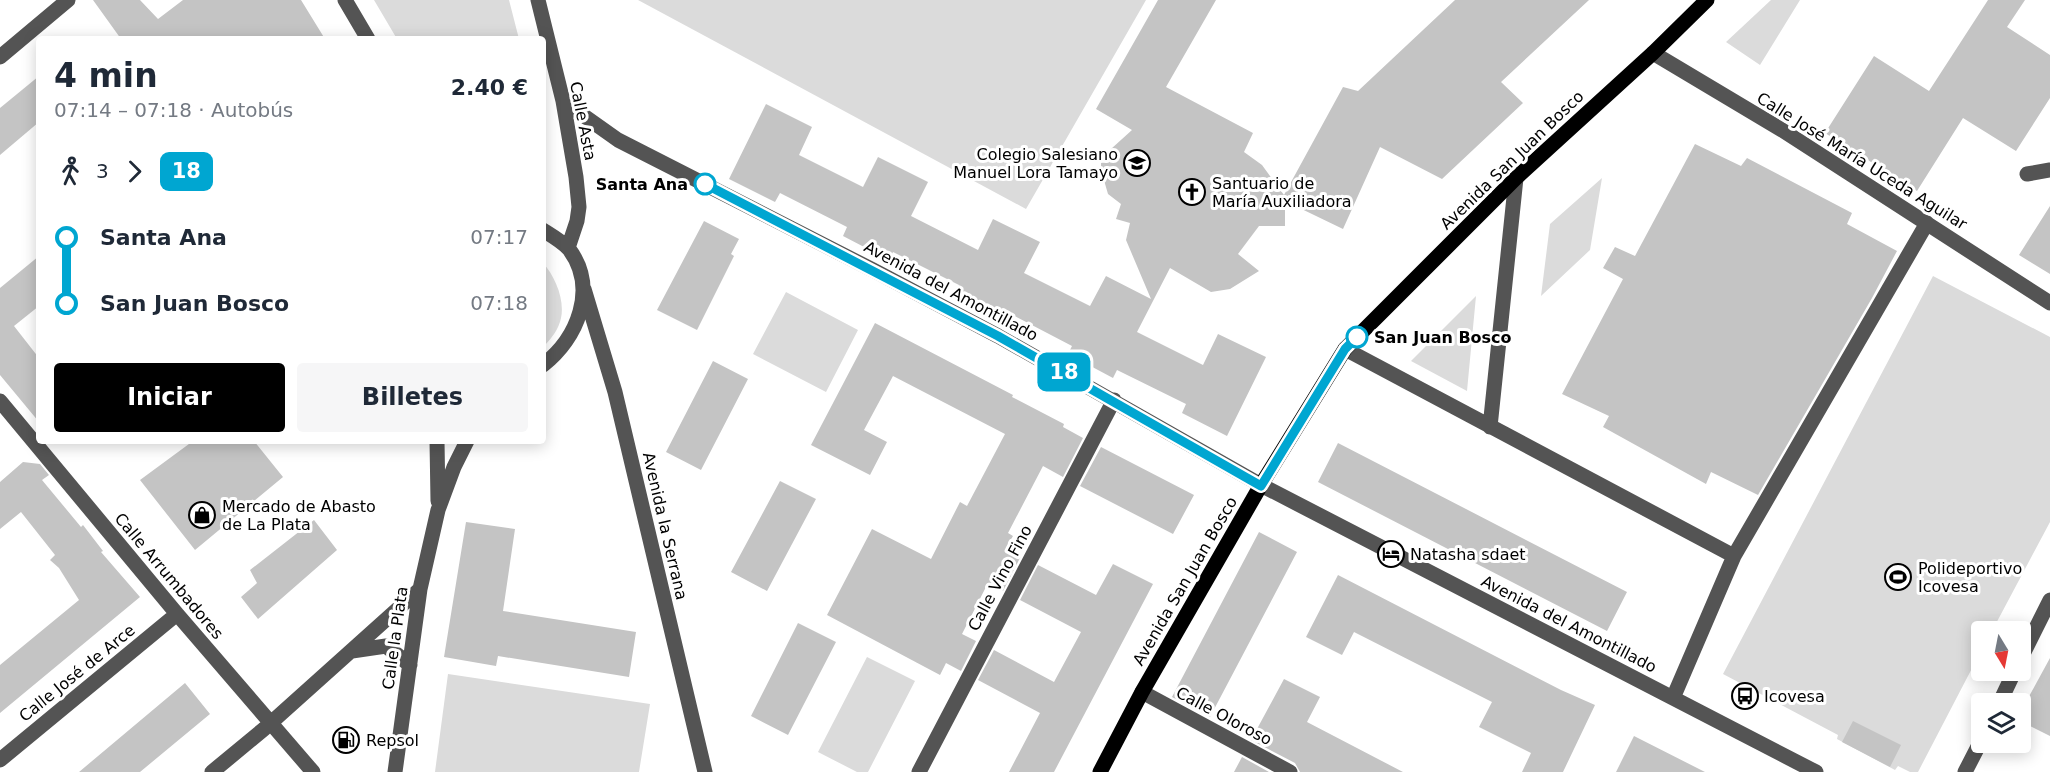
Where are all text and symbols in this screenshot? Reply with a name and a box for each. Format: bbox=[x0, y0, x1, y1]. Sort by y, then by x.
text: 4 min bbox=[54, 56, 158, 95]
text: 2.40 € bbox=[451, 75, 528, 100]
street label: Calle Asta bbox=[566, 80, 600, 162]
street label: Avenida San Juan Bosco bbox=[1436, 87, 1588, 233]
street label: Calle José María Uceda Aguilar bbox=[1753, 88, 1971, 234]
text: 07:14 – 07:18 · Autobús bbox=[54, 98, 293, 122]
place label: Colegio Salesiano Manuel Lora Tamayo bbox=[953, 145, 1118, 182]
school or university icon: Colegio Salesiano Manuel Lora Tamayo bbox=[1122, 148, 1152, 178]
icon: walk bbox=[54, 155, 87, 188]
icon: forward bbox=[118, 155, 151, 188]
text: 3 bbox=[96, 159, 109, 183]
text: 18 bbox=[172, 159, 201, 183]
marker: Santa Ana bbox=[694, 173, 716, 195]
place label: Santuario de María Auxiliadora bbox=[1212, 174, 1352, 211]
place label: Santa Ana bbox=[596, 175, 688, 194]
church icon: Santuario de María Auxiliadora bbox=[1177, 177, 1207, 207]
text: Santa Ana bbox=[100, 225, 227, 250]
text: 07:17 bbox=[470, 225, 528, 249]
street label: Avenida del Amontillado bbox=[861, 237, 1041, 345]
text: San Juan Bosco bbox=[100, 291, 289, 316]
text: 07:18 bbox=[470, 291, 528, 315]
marker: San Juan Bosco bbox=[1346, 326, 1368, 348]
place label: San Juan Bosco bbox=[1374, 328, 1512, 347]
line badge: 18 bbox=[1037, 352, 1091, 392]
text: 18 bbox=[1049, 360, 1079, 384]
button: Iniciar bbox=[54, 363, 285, 432]
button: Billetes bbox=[297, 363, 528, 432]
street label: Avenida la Serrana bbox=[639, 450, 691, 602]
street label: Avenida San Juan Bosco bbox=[1129, 493, 1241, 669]
place label: Mercado de Abasto de La Plata bbox=[222, 497, 376, 534]
shop icon: Mercado de Abasto de La Plata bbox=[187, 500, 217, 530]
street label: Calle Arrumbadores bbox=[111, 509, 227, 643]
street label: Calle Vino Fino bbox=[964, 522, 1036, 634]
hotel icon: Natasha sdaet bbox=[1376, 539, 1406, 569]
place label: Natasha sdaet bbox=[1410, 545, 1526, 564]
place label: Polideportivo Icovesa bbox=[1918, 559, 2022, 596]
sports icon: Polideportivo Icovesa bbox=[1883, 562, 1913, 592]
street label: Avenida del Amontillado bbox=[1478, 571, 1660, 677]
street label: Calle la Plata bbox=[378, 585, 412, 691]
street label: Calle José de Arce bbox=[15, 620, 139, 726]
north arrow bbox=[1971, 621, 2031, 681]
map controls bbox=[1971, 621, 2031, 753]
bus stop icon: Icovesa bbox=[1730, 681, 1760, 711]
street label: Calle Oloroso bbox=[1173, 683, 1275, 749]
place label: Icovesa bbox=[1764, 687, 1825, 706]
button: layers bbox=[1971, 693, 2031, 753]
fuel station icon: Repsol bbox=[331, 725, 361, 755]
place label: Repsol bbox=[366, 731, 419, 750]

